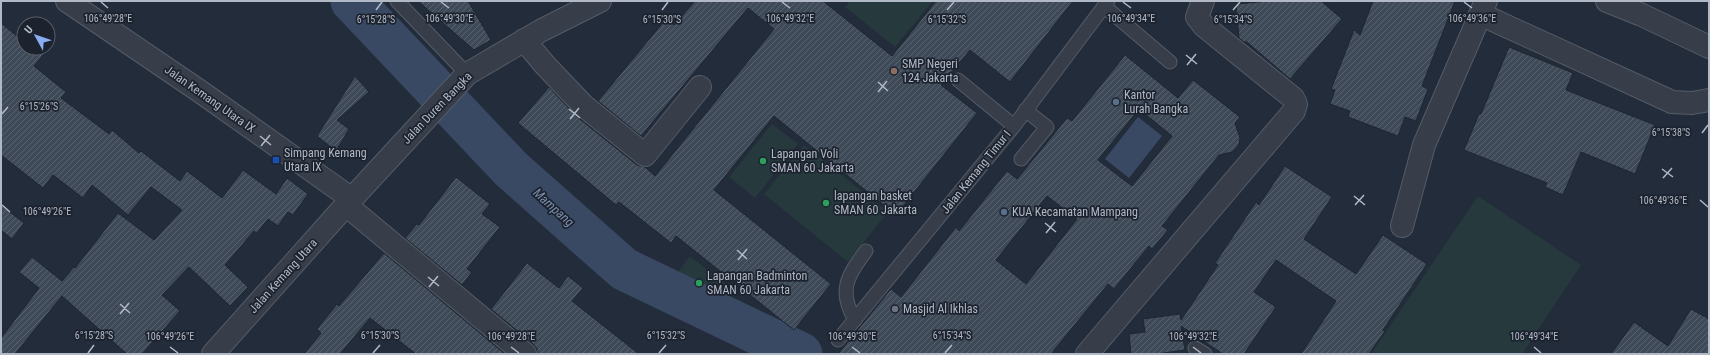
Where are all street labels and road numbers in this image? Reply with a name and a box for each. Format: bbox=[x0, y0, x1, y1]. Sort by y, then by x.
street label: Jalan Kemang Utara IX bbox=[162, 62, 258, 136]
street label: Jalan Duren Bangka bbox=[399, 69, 475, 147]
street label: Jalan Kemang Timur I bbox=[938, 128, 1014, 216]
street label: Jalan Kemang Utara bbox=[246, 236, 320, 316]

